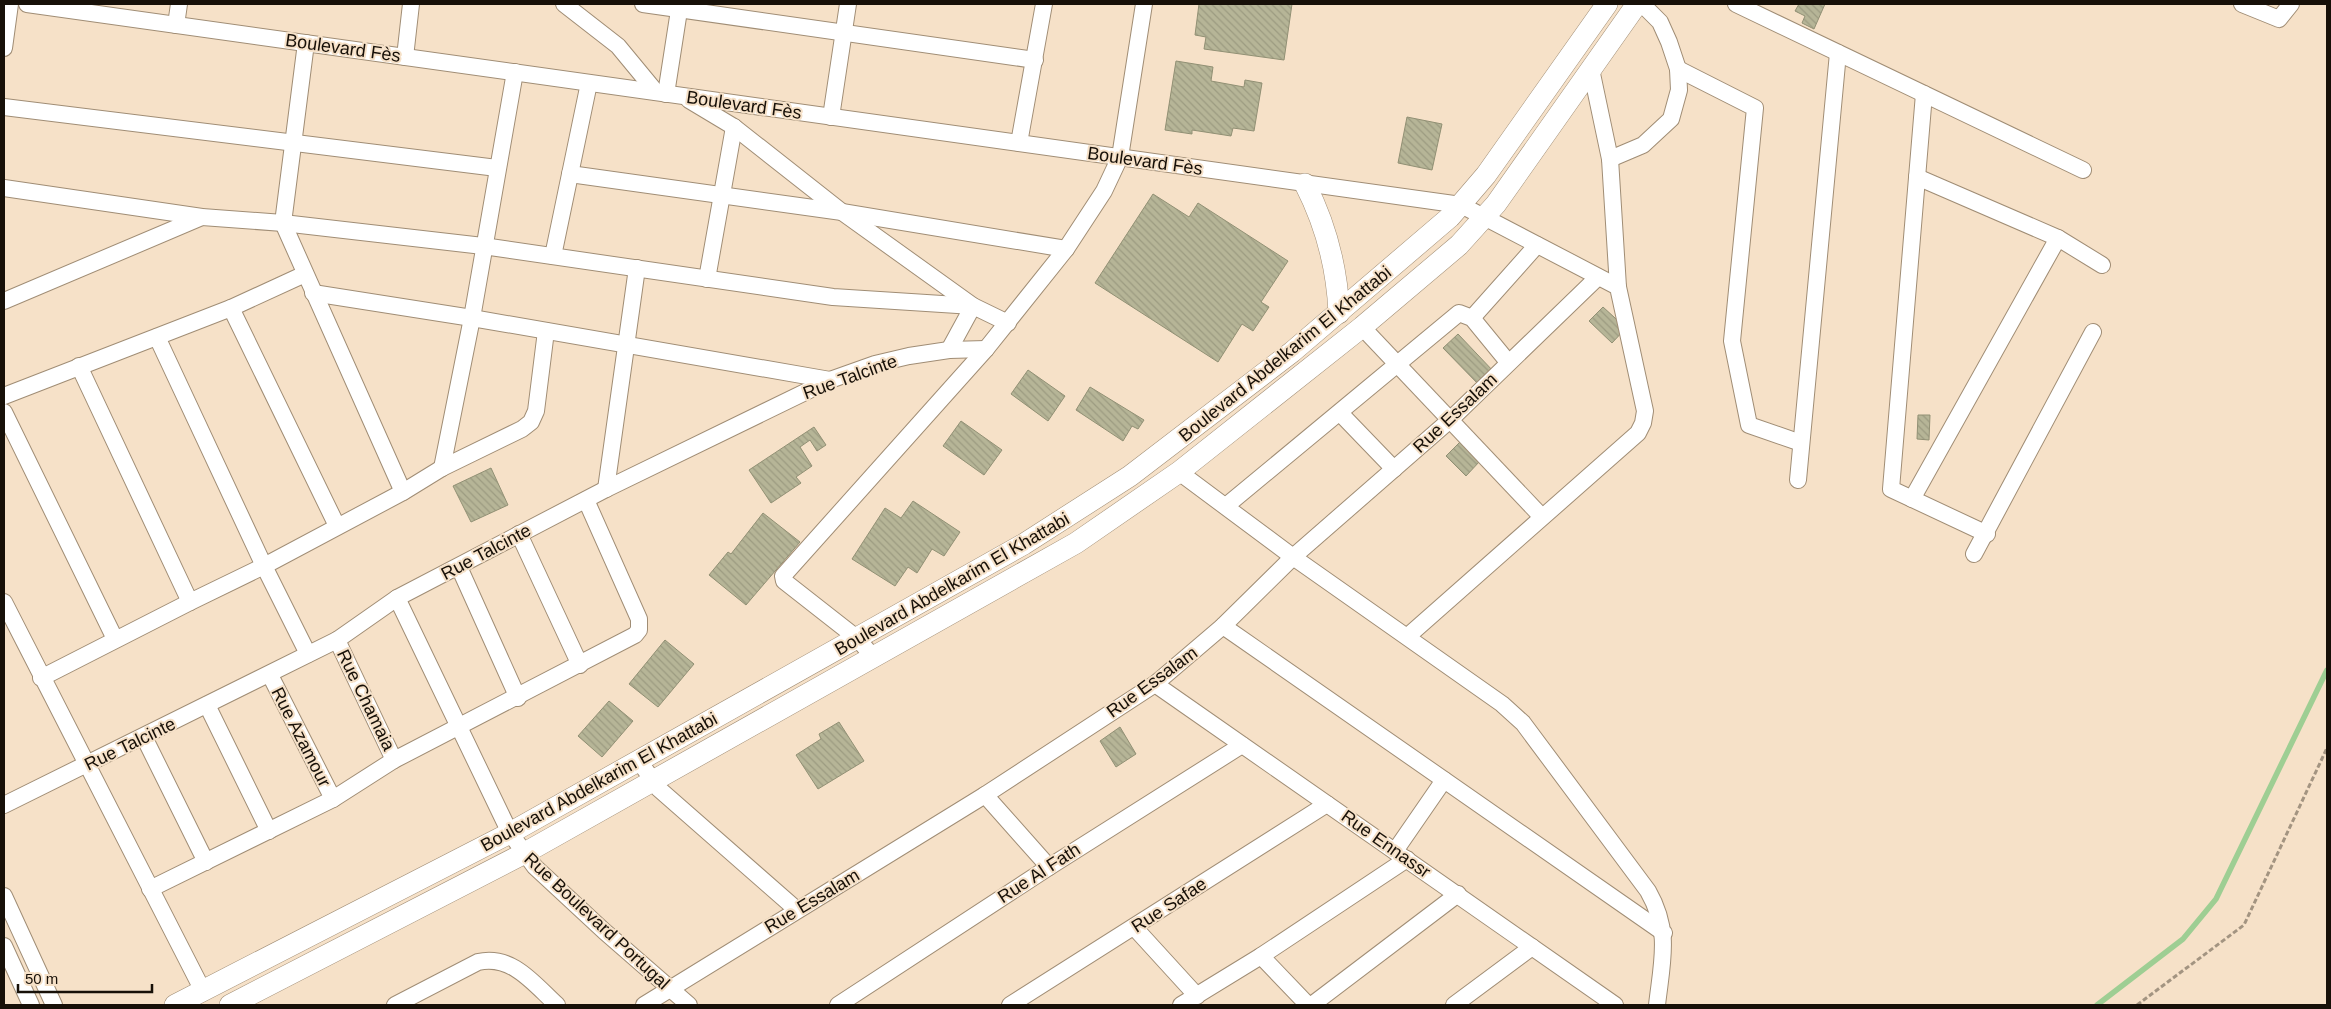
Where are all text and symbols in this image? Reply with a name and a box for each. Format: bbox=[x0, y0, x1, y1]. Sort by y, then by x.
street label: Boulevard Fès bbox=[284, 30, 402, 66]
street label: Boulevard Fès bbox=[685, 87, 803, 123]
street label: Boulevard Fès bbox=[1086, 143, 1204, 179]
street label: Boulevard Abdelkarim El Khattabi bbox=[1175, 262, 1395, 446]
street label: Rue Talcinte bbox=[800, 351, 900, 403]
street label: Rue Essalam bbox=[1409, 369, 1501, 457]
street label: Boulevard Abdelkarim El Khattabi bbox=[831, 509, 1073, 659]
street label: Rue Talcinte bbox=[438, 520, 534, 584]
street label: Rue Essalam bbox=[1103, 642, 1201, 722]
street label: Rue Chamaia bbox=[333, 646, 400, 755]
street label: Rue Azamour bbox=[267, 684, 335, 790]
street label: Boulevard Abdelkarim El Khattabi bbox=[477, 708, 721, 856]
street label: Rue Talcinte bbox=[81, 713, 179, 775]
street label: Rue Ennassr bbox=[1338, 806, 1434, 882]
street label: Rue Al Fath bbox=[994, 839, 1084, 907]
street label: Rue Boulevard Portugal bbox=[520, 849, 674, 993]
street label: Rue Essalam bbox=[761, 865, 863, 937]
street label: Rue Safae bbox=[1128, 873, 1210, 937]
scale bar bbox=[18, 962, 151, 994]
text: 50 m bbox=[25, 970, 58, 987]

